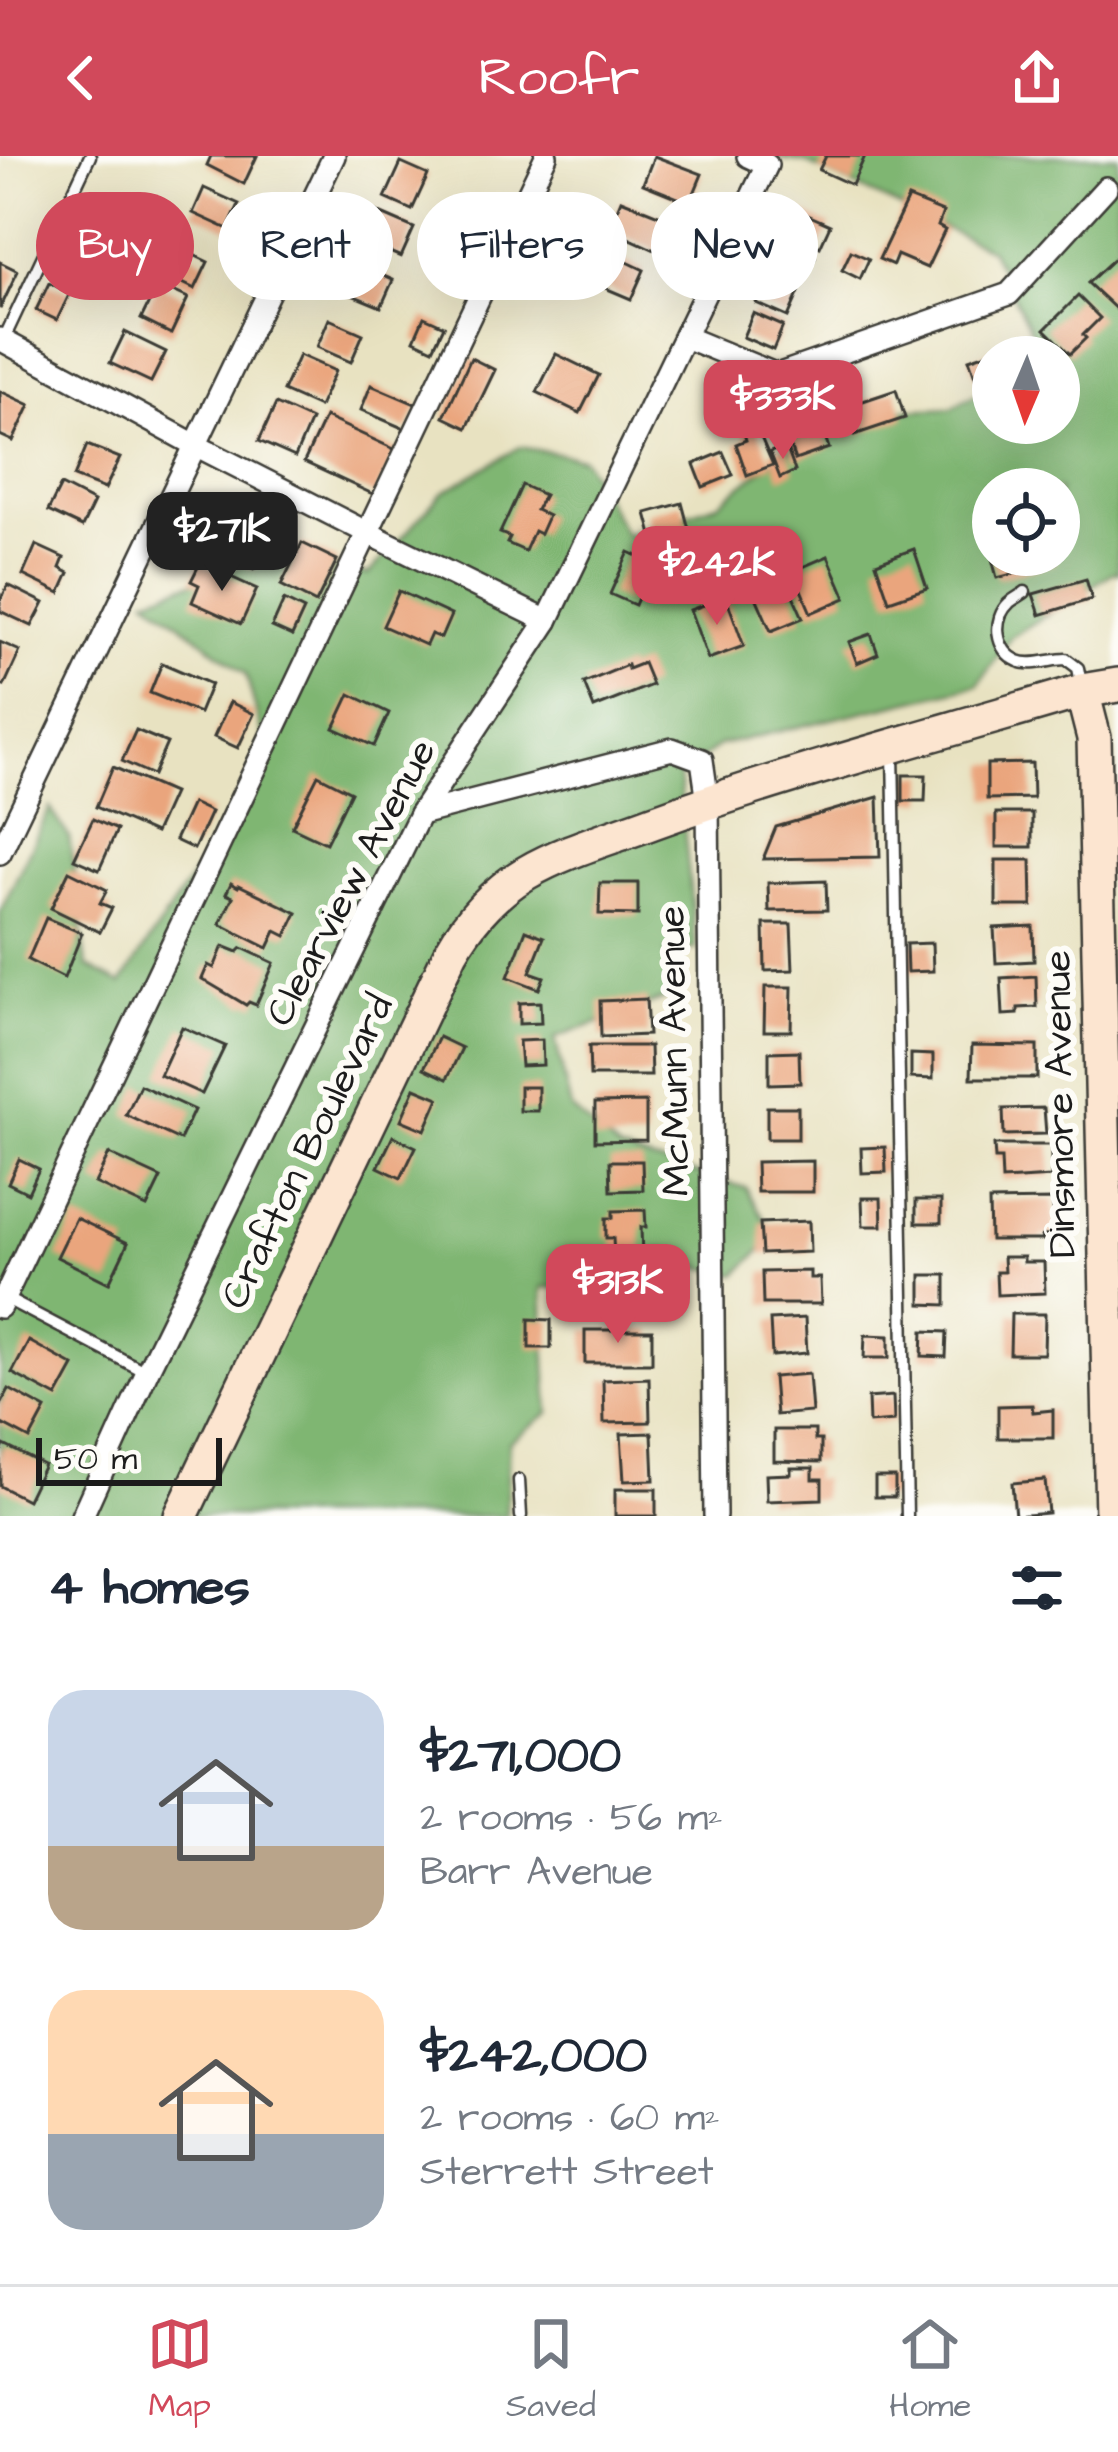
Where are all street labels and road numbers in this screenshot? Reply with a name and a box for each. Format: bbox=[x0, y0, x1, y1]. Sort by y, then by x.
street label: Clearview Avenue bbox=[254, 730, 450, 1036]
street label: McMunn Avenue bbox=[645, 905, 705, 1197]
street label: Dinsmore Avenue bbox=[1031, 950, 1091, 1258]
street label: Crafton Boulevard bbox=[209, 986, 407, 1318]

